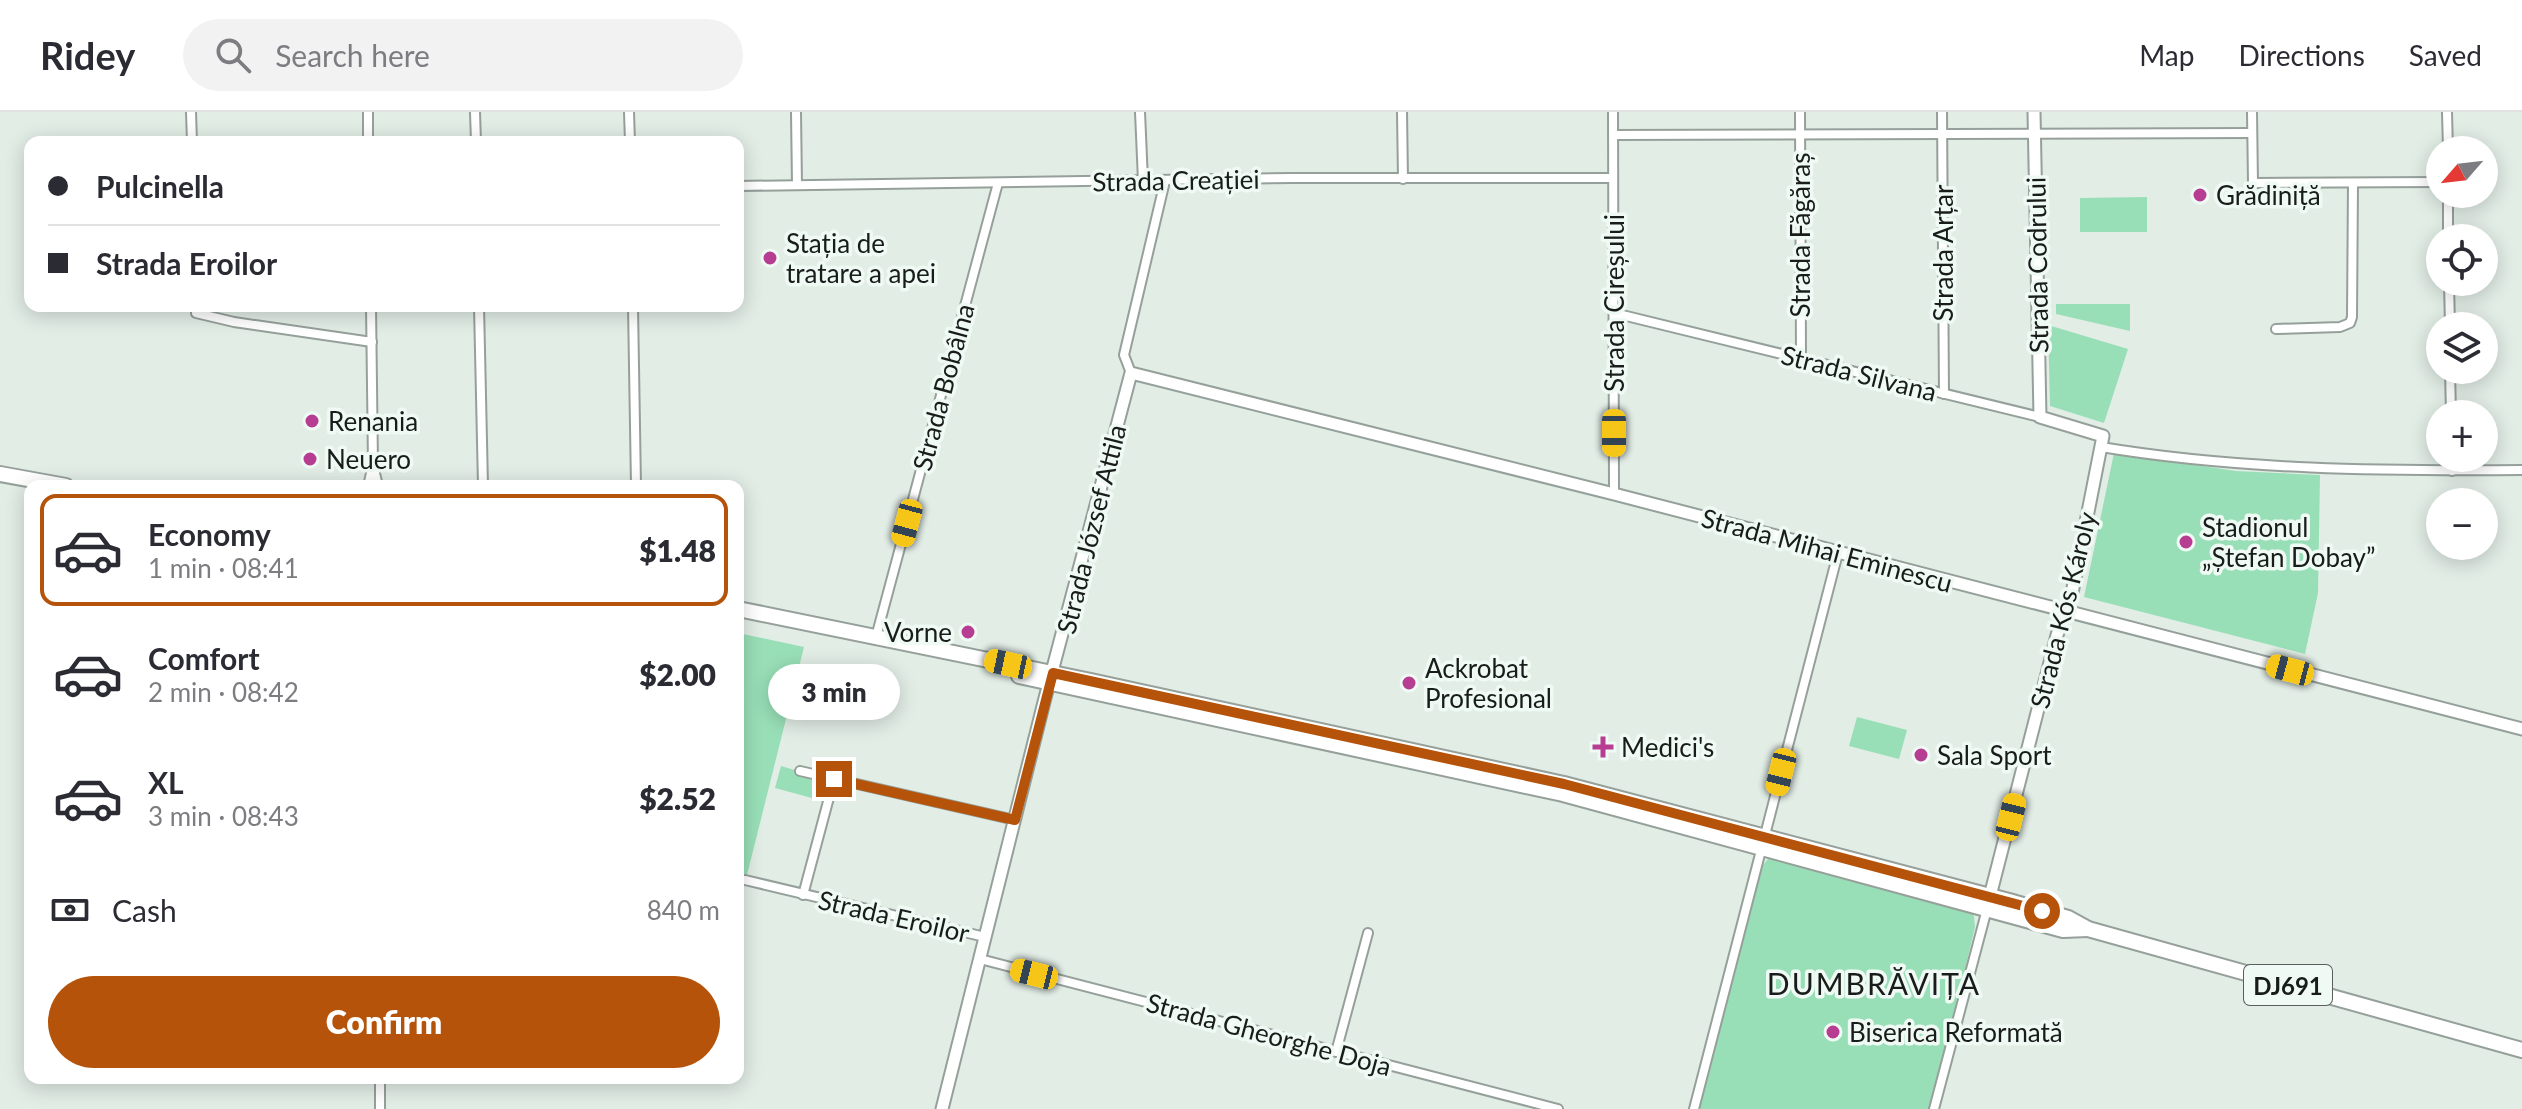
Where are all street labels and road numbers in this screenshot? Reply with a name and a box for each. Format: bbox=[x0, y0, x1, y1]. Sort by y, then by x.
street label: Strada Făgăraș bbox=[1784, 153, 1816, 317]
street label: Strada Creației bbox=[1092, 163, 1260, 197]
street label: Strada Codrului bbox=[2019, 177, 2055, 353]
street label: Strada Arțar bbox=[1927, 184, 1959, 321]
street label: Strada Cireșului bbox=[1598, 214, 1630, 392]
street label: Strada Bobâlna bbox=[905, 300, 981, 474]
street label: Strada Silvana bbox=[1778, 338, 1940, 408]
street label: Strada József Attila bbox=[1050, 421, 1132, 637]
street label: Strada Mihai Eminescu bbox=[1698, 501, 1956, 599]
street label: Strada Kós Károly bbox=[2023, 508, 2103, 712]
street label: Strada Eroilor bbox=[815, 883, 973, 949]
road number: DJ691 bbox=[2244, 965, 2332, 1005]
street label: Strada Gheorghe Doja bbox=[1143, 986, 1395, 1082]

